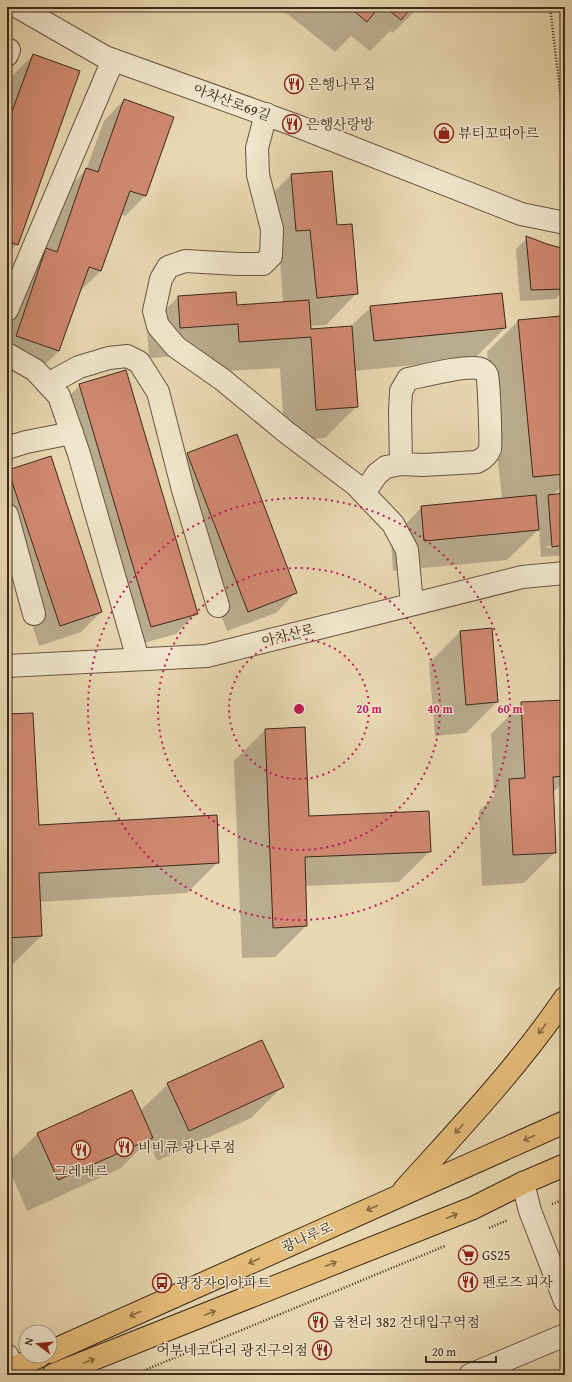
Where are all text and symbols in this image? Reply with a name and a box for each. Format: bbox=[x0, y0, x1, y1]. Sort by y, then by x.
restaurant icon: 은행나무집 bbox=[283, 73, 305, 95]
place label: 은행나무집 bbox=[308, 74, 376, 94]
street label: 아차산로69길 bbox=[190, 79, 274, 125]
restaurant icon: 은행사랑방 bbox=[281, 113, 303, 135]
place label: 은행사랑방 bbox=[306, 114, 374, 134]
shop icon: 뷰티꼬띠아르 bbox=[433, 122, 455, 144]
place label: 뷰티꼬띠아르 bbox=[458, 123, 540, 143]
street label: 아차산로 bbox=[259, 619, 317, 651]
text: 20 m bbox=[356, 700, 382, 717]
text: 40 m bbox=[427, 700, 453, 717]
text: 60 m bbox=[497, 700, 523, 717]
centre of rings bbox=[292, 702, 306, 716]
one-way arrow bbox=[538, 1024, 546, 1035]
one-way arrow bbox=[454, 1124, 464, 1134]
one-way arrow bbox=[524, 1134, 536, 1142]
restaurant icon: 비비큐 광나루점 bbox=[113, 1136, 135, 1158]
place label: 비비큐 광나루점 bbox=[138, 1137, 236, 1157]
restaurant icon: 그레베르 bbox=[70, 1139, 92, 1161]
place label: 그레베르 bbox=[54, 1161, 109, 1181]
one-way arrow bbox=[367, 1205, 379, 1212]
one-way arrow bbox=[445, 1212, 457, 1220]
street label: 광나루로 bbox=[278, 1217, 336, 1257]
supermarket icon: GS25 bbox=[457, 1244, 479, 1266]
place label: GS25 bbox=[482, 1245, 511, 1265]
one-way arrow bbox=[248, 1258, 260, 1265]
one-way arrow bbox=[325, 1260, 337, 1268]
restaurant icon: 펜로즈 피자 bbox=[457, 1271, 479, 1293]
bus stop icon: 광장자이아파트 bbox=[151, 1272, 173, 1294]
place label: 펜로즈 피자 bbox=[482, 1272, 553, 1292]
place label: 광장자이아파트 bbox=[176, 1273, 271, 1293]
one-way arrow bbox=[204, 1308, 216, 1316]
one-way arrow bbox=[129, 1310, 141, 1318]
restaurant icon: 읍천리 382 건대입구역점 bbox=[307, 1311, 329, 1333]
place label: 읍천리 382 건대입구역점 bbox=[332, 1312, 480, 1332]
north arrow bbox=[18, 1324, 58, 1364]
text: N bbox=[20, 1335, 37, 1347]
scale bar bbox=[426, 1338, 496, 1364]
restaurant icon: 어부네코다리 광진구의점 bbox=[311, 1339, 333, 1361]
place label: 어부네코다리 광진구의점 bbox=[156, 1340, 308, 1360]
text: 20 m bbox=[432, 1343, 456, 1360]
one-way arrow bbox=[83, 1356, 95, 1364]

